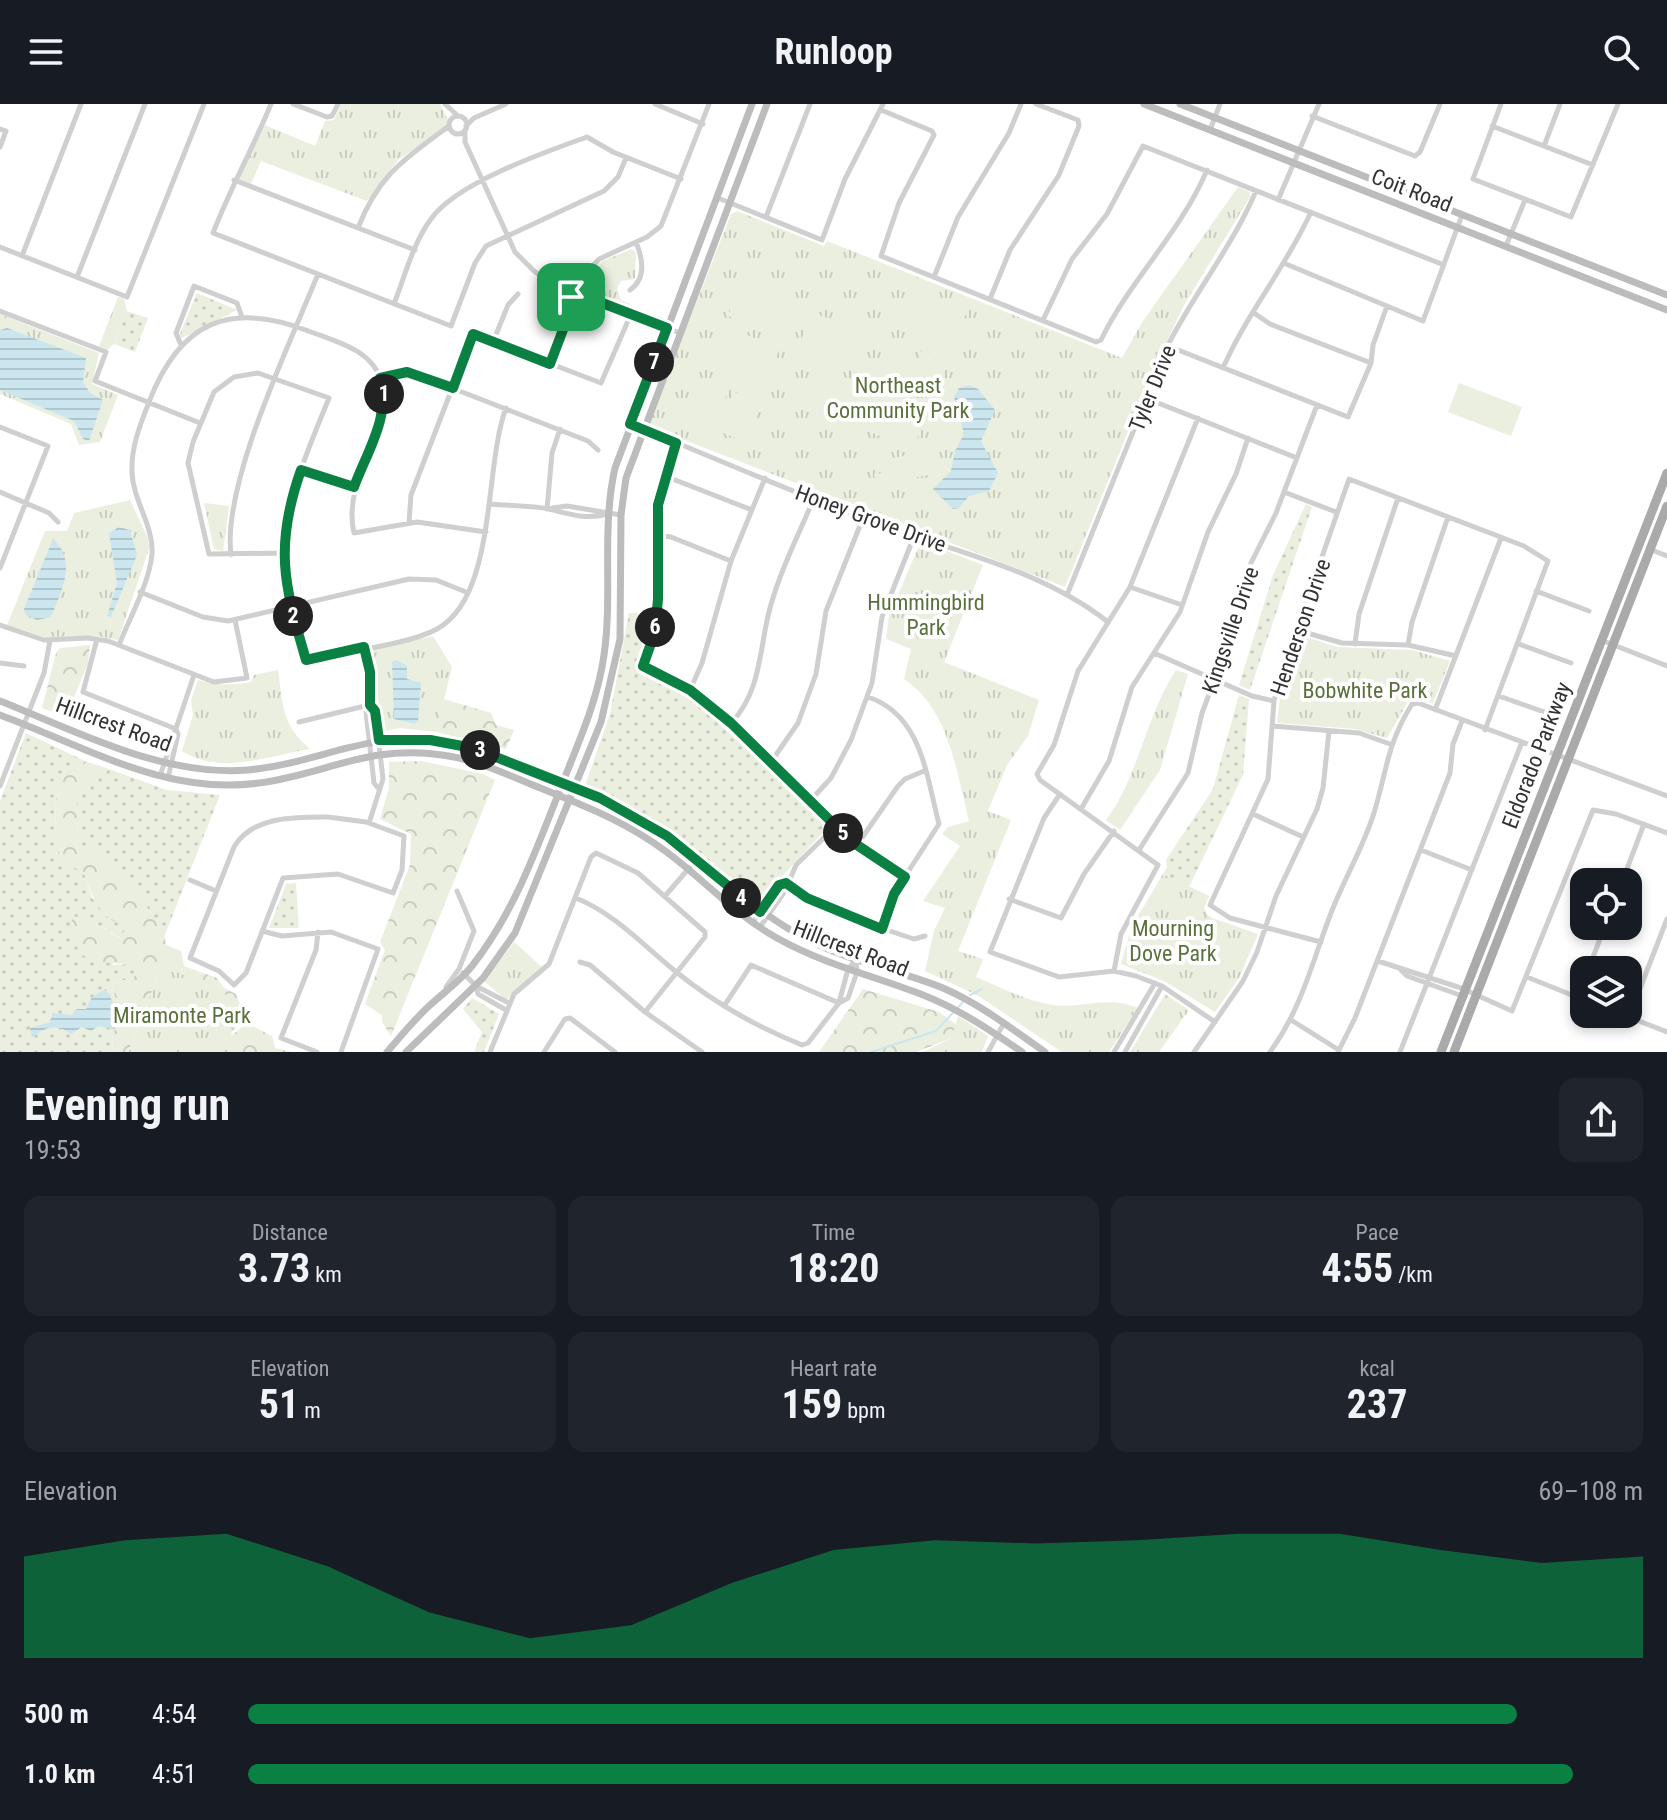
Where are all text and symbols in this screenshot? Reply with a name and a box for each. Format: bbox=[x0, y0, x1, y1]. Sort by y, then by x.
icon: menu bbox=[24, 30, 68, 74]
icon: search bbox=[1599, 30, 1643, 74]
text: Runloop bbox=[774, 31, 893, 73]
street label: Coit Road bbox=[1368, 164, 1456, 217]
pin bbox=[537, 263, 605, 331]
icon: arrive bbox=[549, 275, 593, 319]
street label: Tyler Drive bbox=[1124, 341, 1181, 435]
pin: 7 bbox=[634, 342, 674, 382]
text: 7 bbox=[648, 349, 660, 374]
park label: Northeast Community Park bbox=[827, 373, 970, 423]
pin: 1 bbox=[364, 374, 404, 414]
text: 1 bbox=[378, 381, 390, 406]
street label: Honey Grove Drive bbox=[792, 480, 950, 557]
street label: Henderson Drive bbox=[1265, 555, 1336, 699]
street label: Kingsville Drive bbox=[1197, 563, 1264, 697]
park label: Hummingbird Park bbox=[867, 590, 985, 640]
pin: 2 bbox=[273, 596, 313, 636]
text: 2 bbox=[287, 603, 299, 628]
pin: 6 bbox=[635, 607, 675, 647]
text: 6 bbox=[649, 614, 661, 639]
park label: Bobwhite Park bbox=[1303, 678, 1428, 703]
street label: Eldorado Parkway bbox=[1497, 678, 1576, 832]
street label: Hillcrest Road bbox=[52, 692, 175, 757]
pin: 3 bbox=[460, 730, 500, 770]
text: 3 bbox=[474, 737, 486, 762]
pin: 5 bbox=[823, 813, 863, 853]
text: 5 bbox=[837, 820, 849, 845]
map controls bbox=[1570, 868, 1642, 1028]
button: locate bbox=[1570, 868, 1642, 940]
pin: 4 bbox=[721, 878, 761, 918]
text: 4 bbox=[735, 885, 747, 910]
street label: Hillcrest Road bbox=[790, 915, 912, 982]
park label: Mourning Dove Park bbox=[1129, 916, 1217, 966]
button: layers bbox=[1570, 956, 1642, 1028]
park label: Miramonte Park bbox=[113, 1003, 251, 1028]
button: share bbox=[1559, 1078, 1643, 1162]
text: Evening run bbox=[24, 1079, 230, 1131]
text: 19:53 bbox=[24, 1135, 81, 1165]
text: Distance bbox=[252, 1220, 328, 1245]
text: Time bbox=[812, 1220, 855, 1245]
text: Pace bbox=[1356, 1220, 1399, 1245]
text: 3.73 bbox=[238, 1245, 310, 1292]
text: 18:20 bbox=[788, 1245, 879, 1292]
text: 4:55 bbox=[1322, 1245, 1393, 1292]
text: km bbox=[310, 1262, 342, 1287]
text: /km bbox=[1393, 1262, 1433, 1287]
text: Elevation bbox=[250, 1356, 329, 1381]
text: Heart rate bbox=[790, 1356, 877, 1381]
text: kcal bbox=[1359, 1356, 1395, 1381]
text: 51 bbox=[259, 1381, 299, 1428]
text: 159 bbox=[782, 1381, 842, 1428]
text: 237 bbox=[1347, 1381, 1407, 1428]
text: m bbox=[299, 1398, 321, 1423]
text: bpm bbox=[842, 1398, 885, 1423]
text: Elevation bbox=[24, 1476, 118, 1506]
text: 69–108 m bbox=[1538, 1476, 1643, 1506]
text: 500 m bbox=[24, 1699, 89, 1729]
text: 4:54 bbox=[152, 1699, 197, 1729]
text: 1.0 km bbox=[24, 1759, 96, 1789]
text: 4:51 bbox=[152, 1759, 197, 1789]

